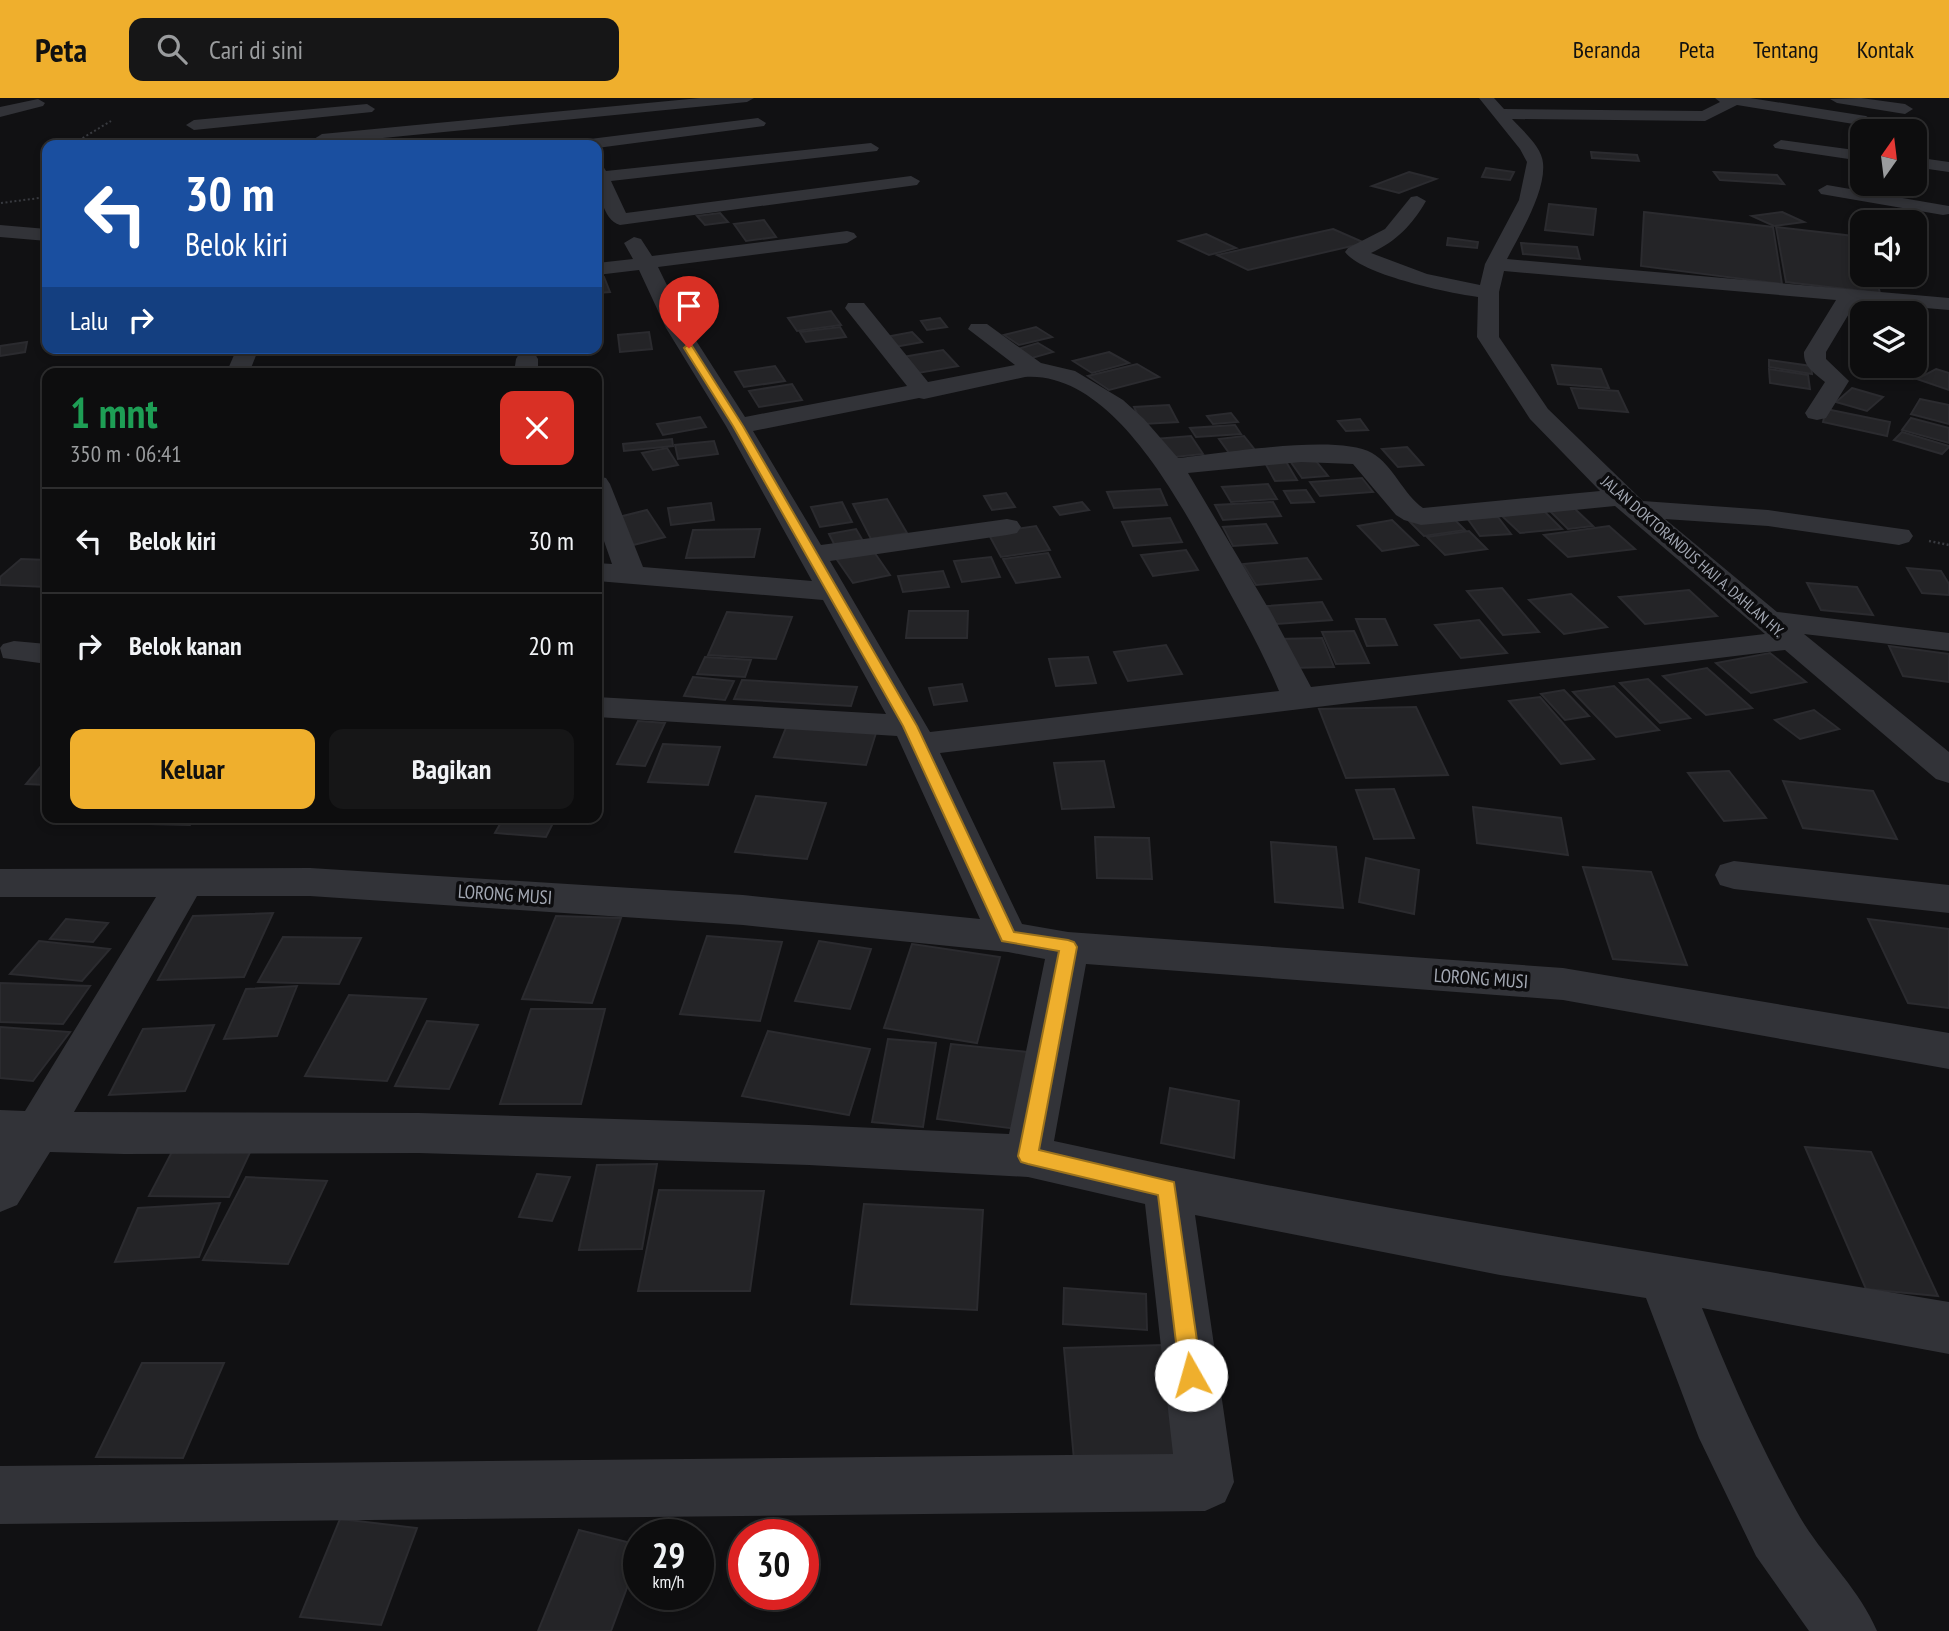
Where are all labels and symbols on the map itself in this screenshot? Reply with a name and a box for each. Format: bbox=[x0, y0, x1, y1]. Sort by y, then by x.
north arrow bbox=[1850, 119, 1927, 196]
pin bbox=[659, 276, 719, 348]
street label: JALAN DOKTORANDUS HAJI A. DAHLAN HY. bbox=[1597, 470, 1789, 641]
street label: LORONG MUSI bbox=[457, 879, 553, 909]
street label: LORONG MUSI bbox=[1433, 963, 1529, 993]
position arrow bbox=[1154, 1338, 1228, 1412]
speed limit sign: 30 bbox=[728, 1519, 819, 1610]

